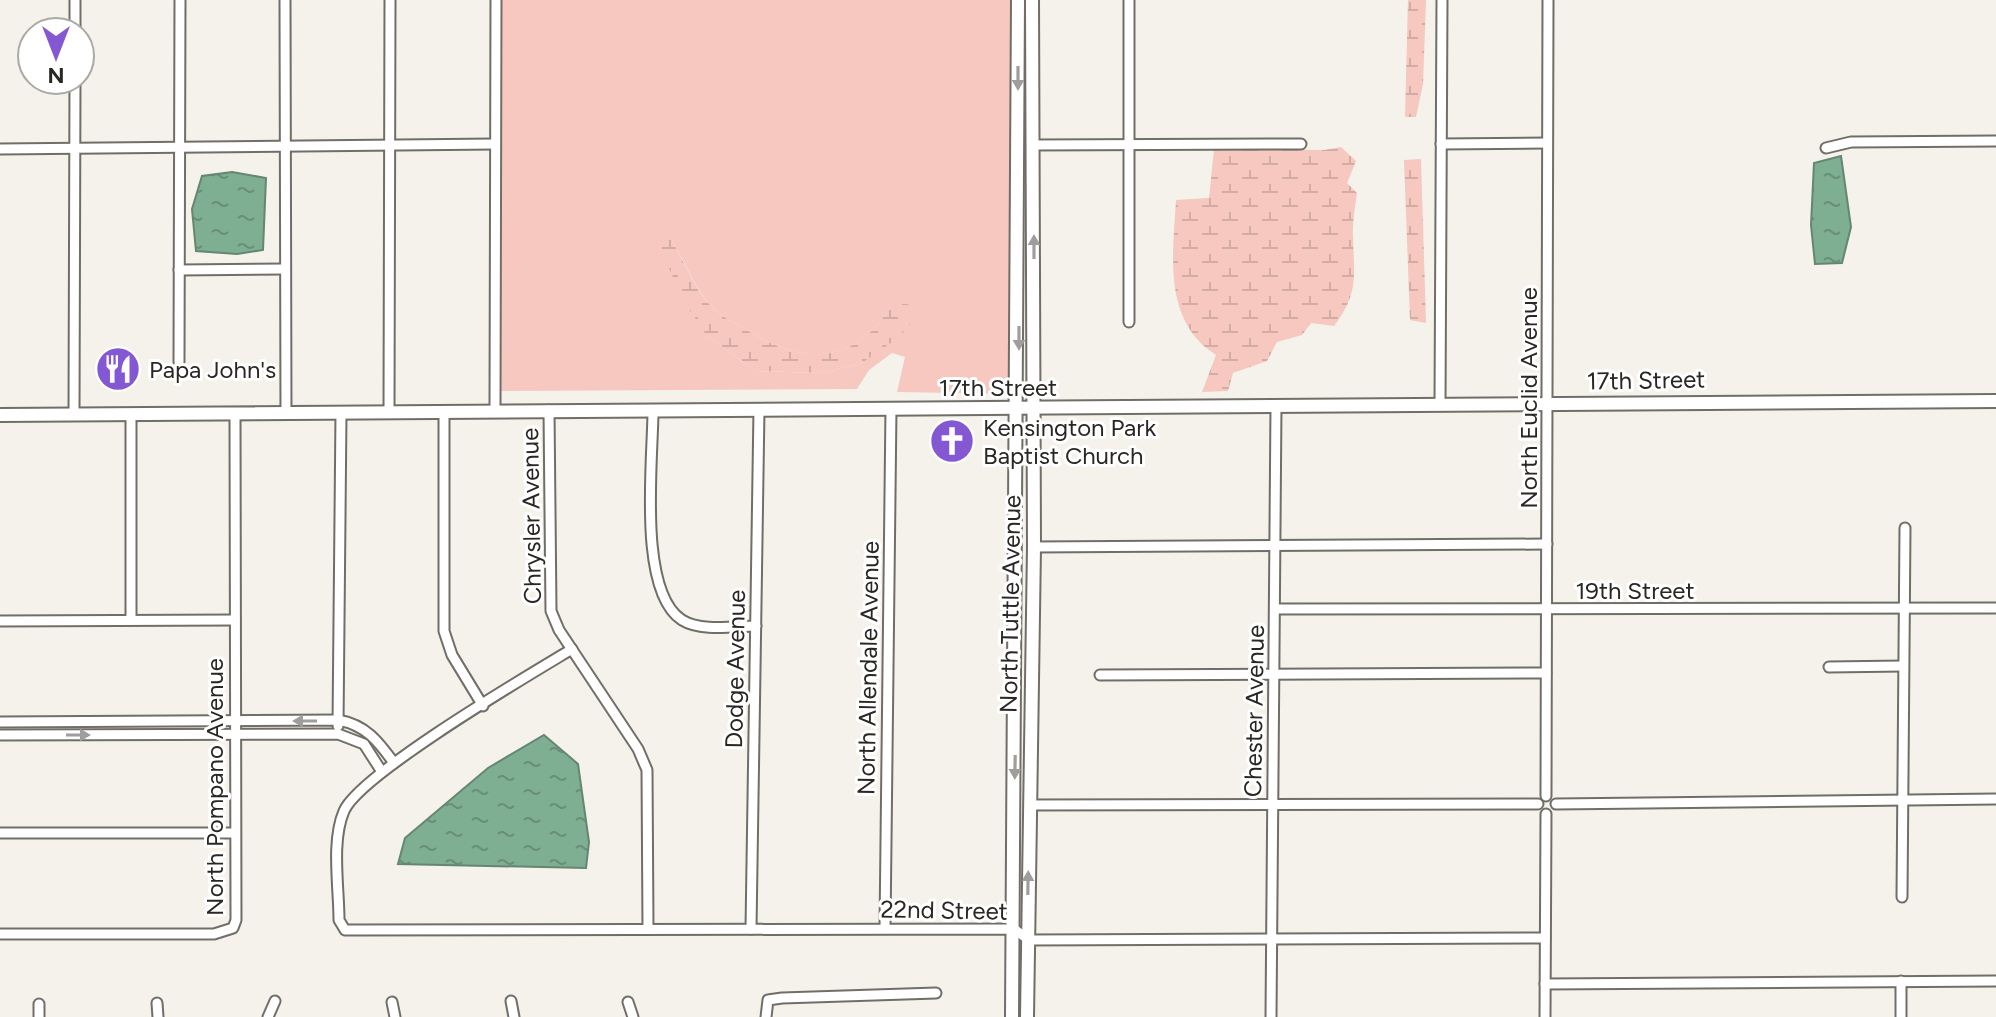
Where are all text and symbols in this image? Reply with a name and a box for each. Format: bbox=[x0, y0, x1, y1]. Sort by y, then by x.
north arrow bbox=[16, 16, 96, 96]
text: N bbox=[47, 62, 65, 89]
one-way arrow bbox=[1012, 66, 1024, 91]
one-way arrow bbox=[1028, 234, 1040, 259]
street label: North Euclid Avenue bbox=[1514, 287, 1543, 509]
one-way arrow bbox=[1013, 326, 1025, 351]
restaurant icon: Papa John's bbox=[94, 345, 142, 393]
place label: Papa John's bbox=[149, 355, 276, 384]
street label: 17th Street bbox=[1587, 364, 1705, 396]
street label: 17th Street bbox=[939, 373, 1057, 402]
place label: Kensington Park Baptist Church bbox=[983, 413, 1156, 470]
church icon: Kensington Park Baptist Church bbox=[928, 417, 976, 465]
street label: Chrysler Avenue bbox=[515, 428, 547, 604]
street label: North Tuttle Avenue bbox=[994, 495, 1026, 713]
street label: North Allendale Avenue bbox=[851, 541, 885, 795]
street label: 19th Street bbox=[1575, 576, 1695, 605]
street label: Dodge Avenue bbox=[719, 589, 751, 749]
street label: Chester Avenue bbox=[1238, 625, 1270, 797]
street label: North Pompano Avenue bbox=[200, 658, 229, 916]
one-way arrow bbox=[292, 715, 317, 727]
one-way arrow bbox=[66, 729, 91, 741]
one-way arrow bbox=[1009, 755, 1021, 780]
one-way arrow bbox=[1022, 870, 1035, 895]
street label: 22nd Street bbox=[880, 894, 1008, 926]

